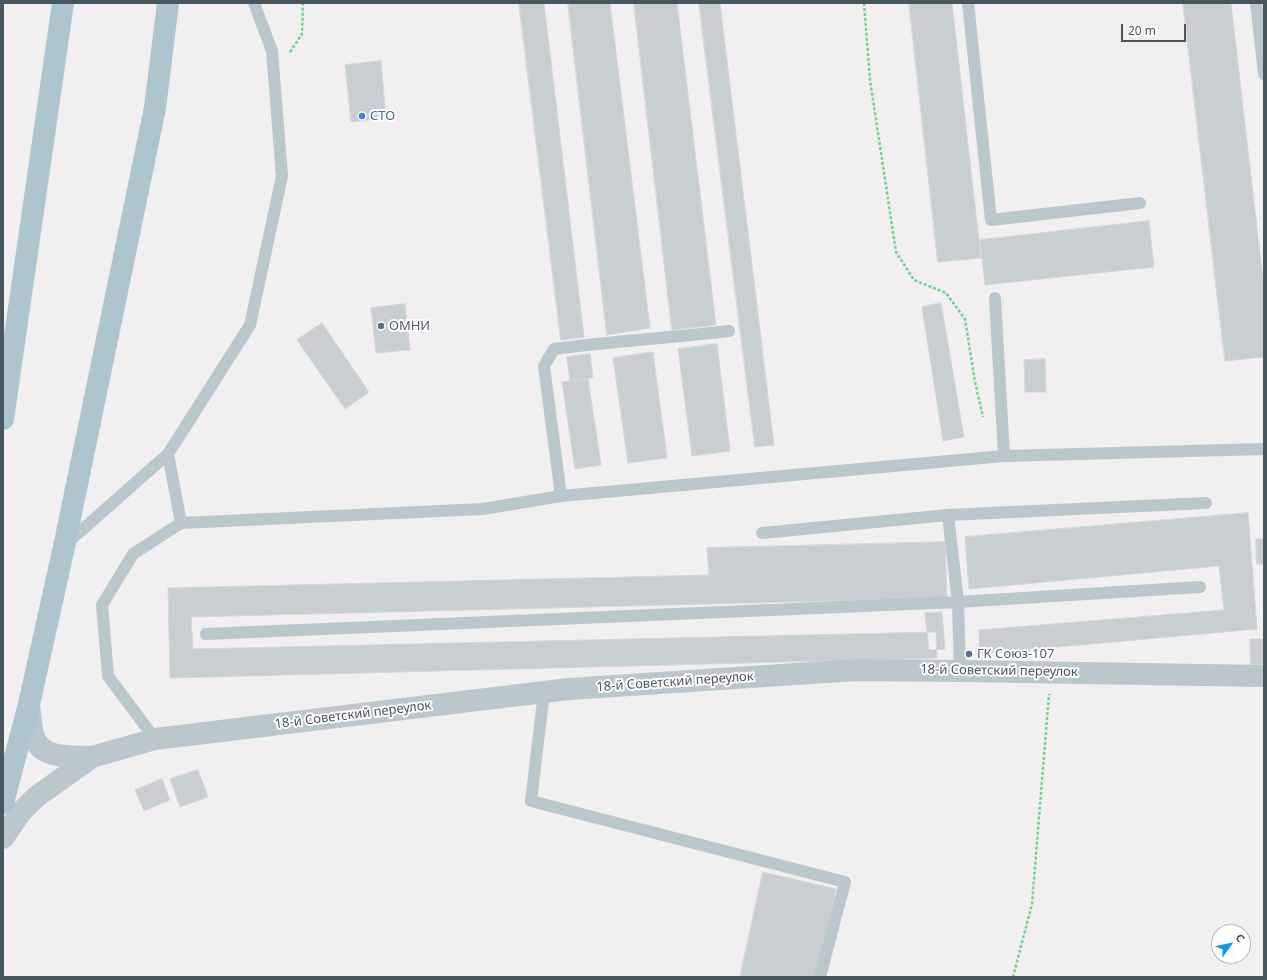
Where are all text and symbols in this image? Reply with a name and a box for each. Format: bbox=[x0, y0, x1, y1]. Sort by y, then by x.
scale bar bbox=[1123, 16, 1188, 42]
text: 20 m bbox=[1128, 22, 1156, 39]
place label: СТО bbox=[370, 108, 395, 124]
marker: СТО bbox=[357, 111, 367, 121]
place label: ОМНИ bbox=[389, 318, 430, 334]
marker: ОМНИ bbox=[376, 321, 386, 331]
place label: ГК Союз-107 bbox=[977, 646, 1054, 662]
marker: ГК Союз-107 bbox=[964, 649, 974, 659]
street label: 18-й Советский переулок bbox=[920, 662, 1078, 680]
street label: 18-й Советский переулок bbox=[596, 669, 754, 695]
street label: 18-й Советский переулок bbox=[274, 698, 432, 732]
north arrow bbox=[1211, 924, 1251, 964]
text: С bbox=[1232, 931, 1249, 945]

